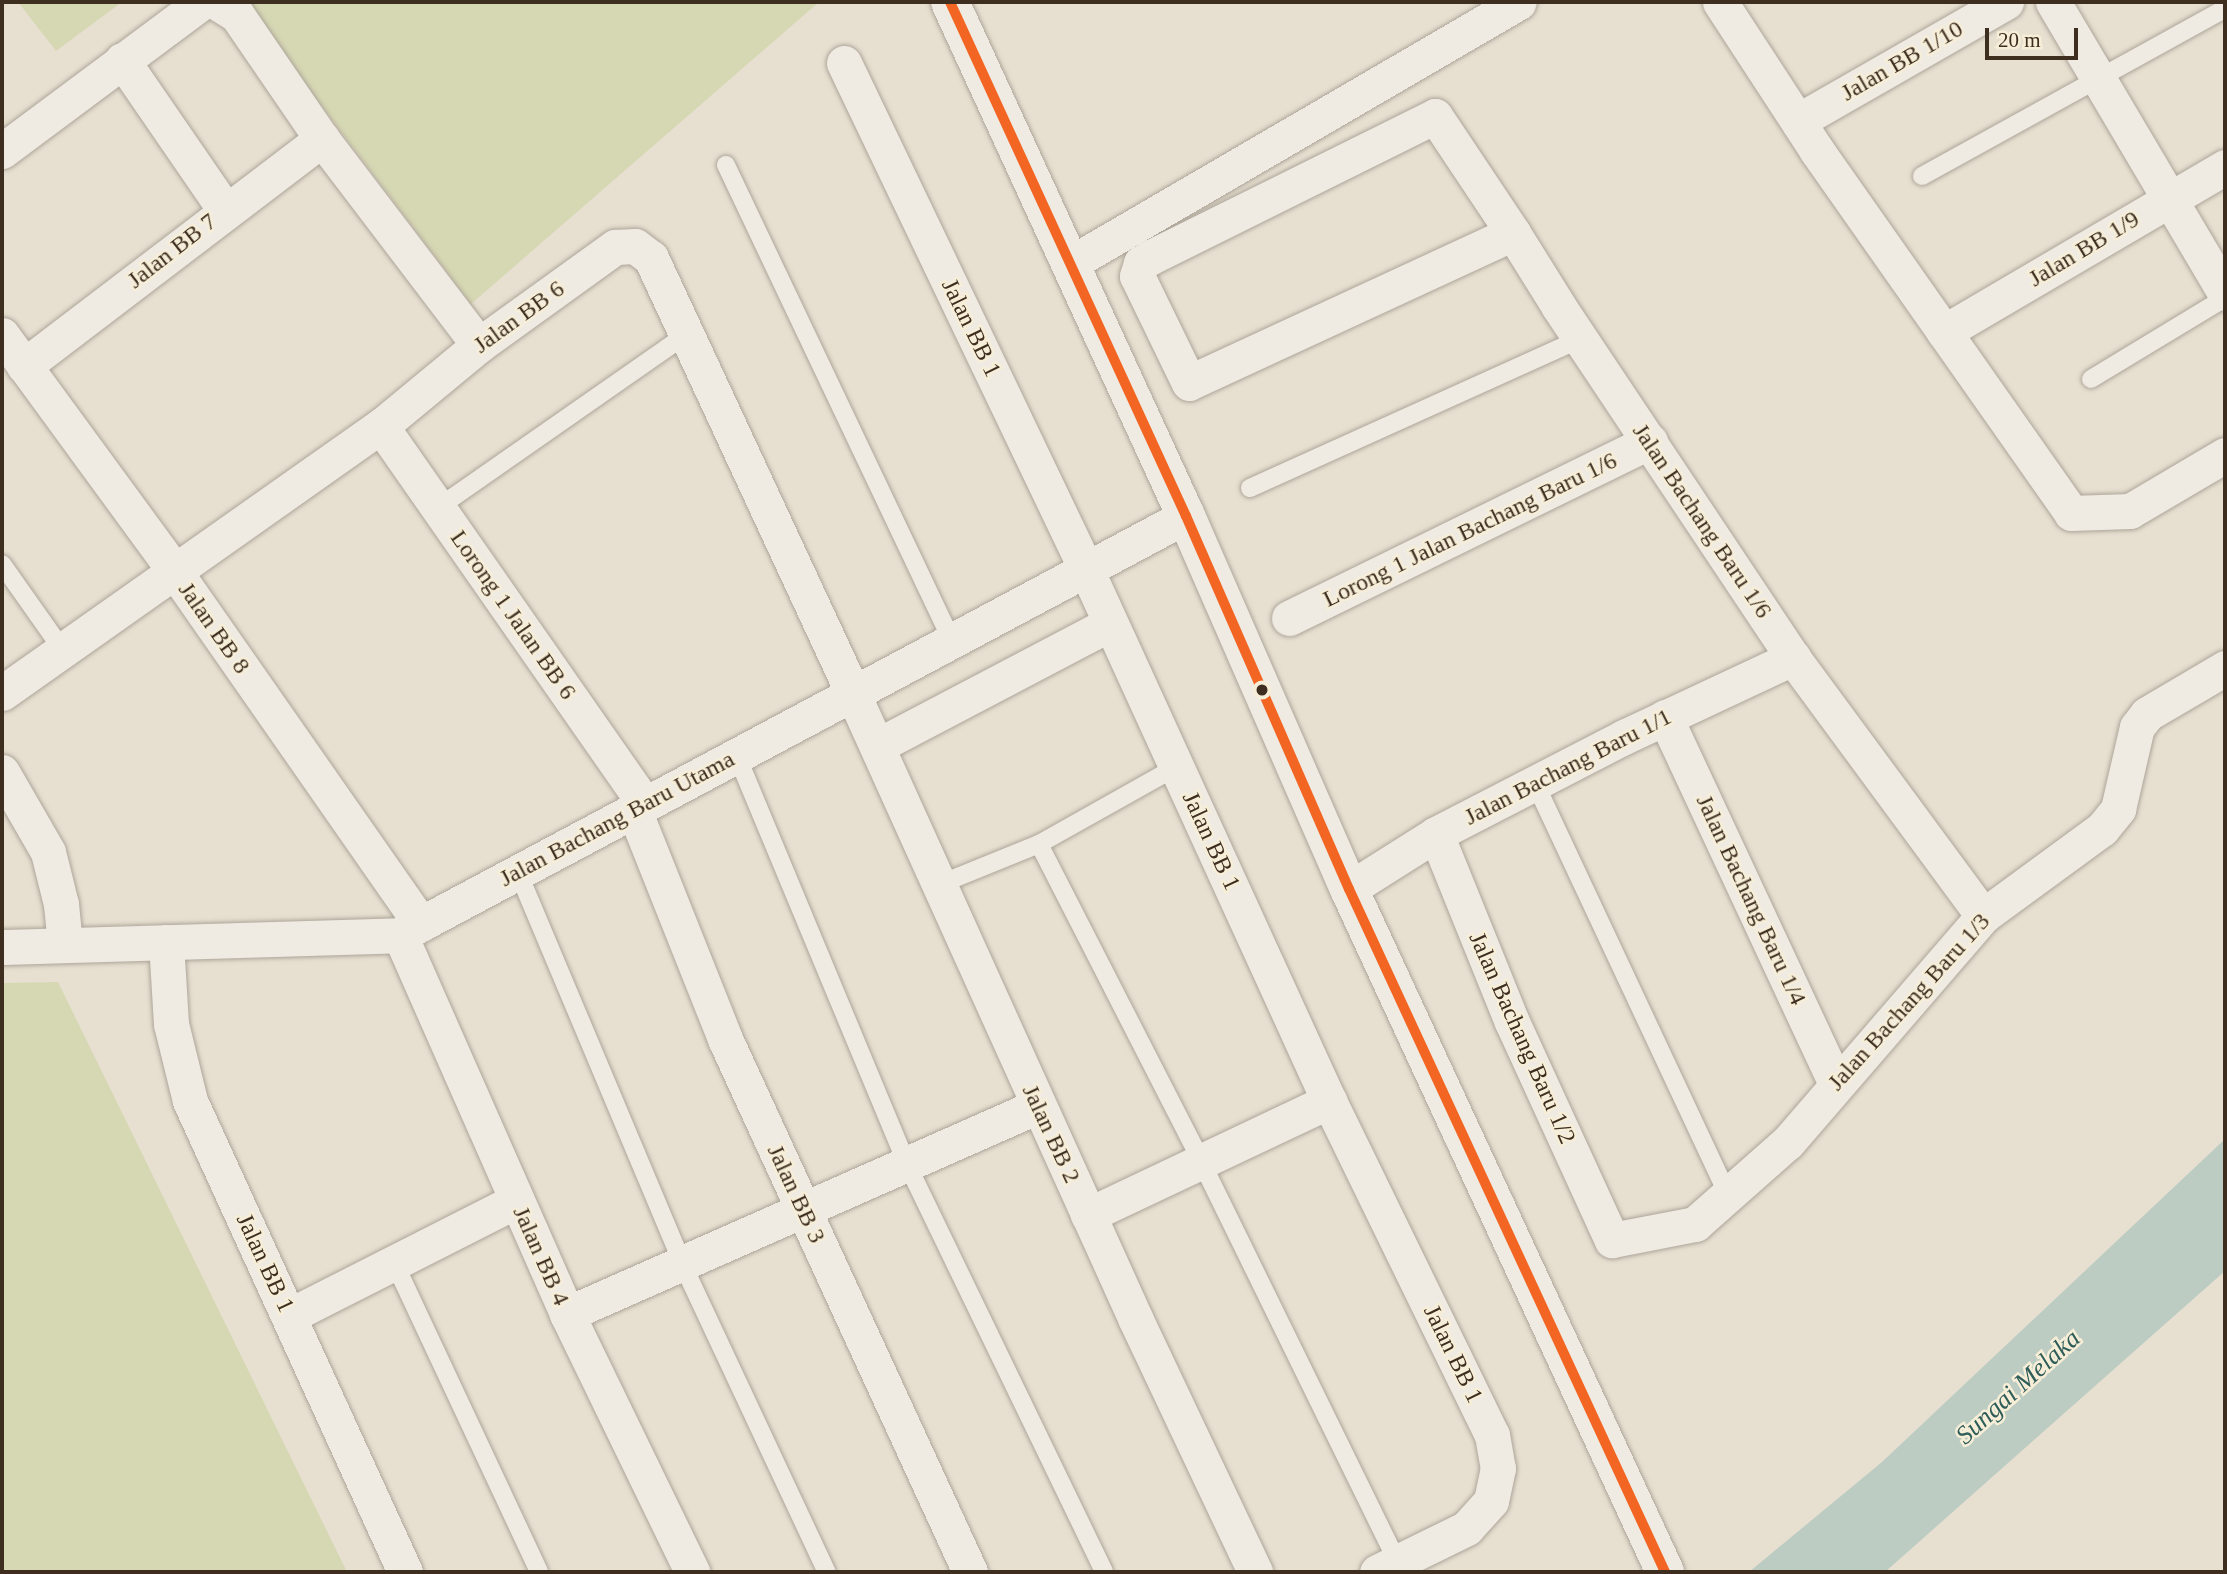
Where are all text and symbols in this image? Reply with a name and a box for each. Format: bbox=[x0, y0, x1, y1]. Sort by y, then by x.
scale bar bbox=[1989, 14, 2082, 58]
street label: Jalan BB 1/10 bbox=[1836, 15, 1968, 107]
text: 20 m bbox=[1998, 28, 2041, 52]
street label: Jalan BB 1/9 bbox=[2023, 205, 2145, 293]
street label: Jalan BB 7 bbox=[122, 207, 222, 295]
street label: Jalan BB 6 bbox=[468, 274, 570, 360]
street label: Jalan BB 1 bbox=[935, 274, 1007, 382]
street label: Jalan Bachang Baru 1/6 bbox=[1626, 418, 1778, 624]
street label: Lorong 1 Jalan Bachang Baru 1/6 bbox=[1318, 446, 1622, 614]
street label: Lorong 1 Jalan BB 6 bbox=[444, 525, 582, 705]
street label: Jalan BB 8 bbox=[172, 577, 256, 679]
unlabelled marker bbox=[1255, 683, 1269, 697]
street label: Jalan Bachang Baru 1/1 bbox=[1460, 702, 1676, 832]
street label: Jalan Bachang Baru Utama bbox=[495, 745, 739, 893]
street label: Jalan BB 1 bbox=[1176, 787, 1246, 895]
street label: Jalan Bachang Baru 1/4 bbox=[1690, 790, 1812, 1010]
street label: Jalan Bachang Baru 1/3 bbox=[1822, 907, 1996, 1097]
street label: Jalan Bachang Baru 1/2 bbox=[1462, 928, 1582, 1148]
street label: Jalan BB 2 bbox=[1016, 1080, 1086, 1188]
street label: Jalan BB 3 bbox=[761, 1140, 831, 1248]
street label: Jalan BB 4 bbox=[506, 1202, 576, 1310]
street label: Jalan BB 1 bbox=[230, 1209, 300, 1317]
street label: Jalan BB 1 bbox=[1417, 1300, 1489, 1408]
water label: Sungai Melaka bbox=[1949, 1323, 2087, 1451]

